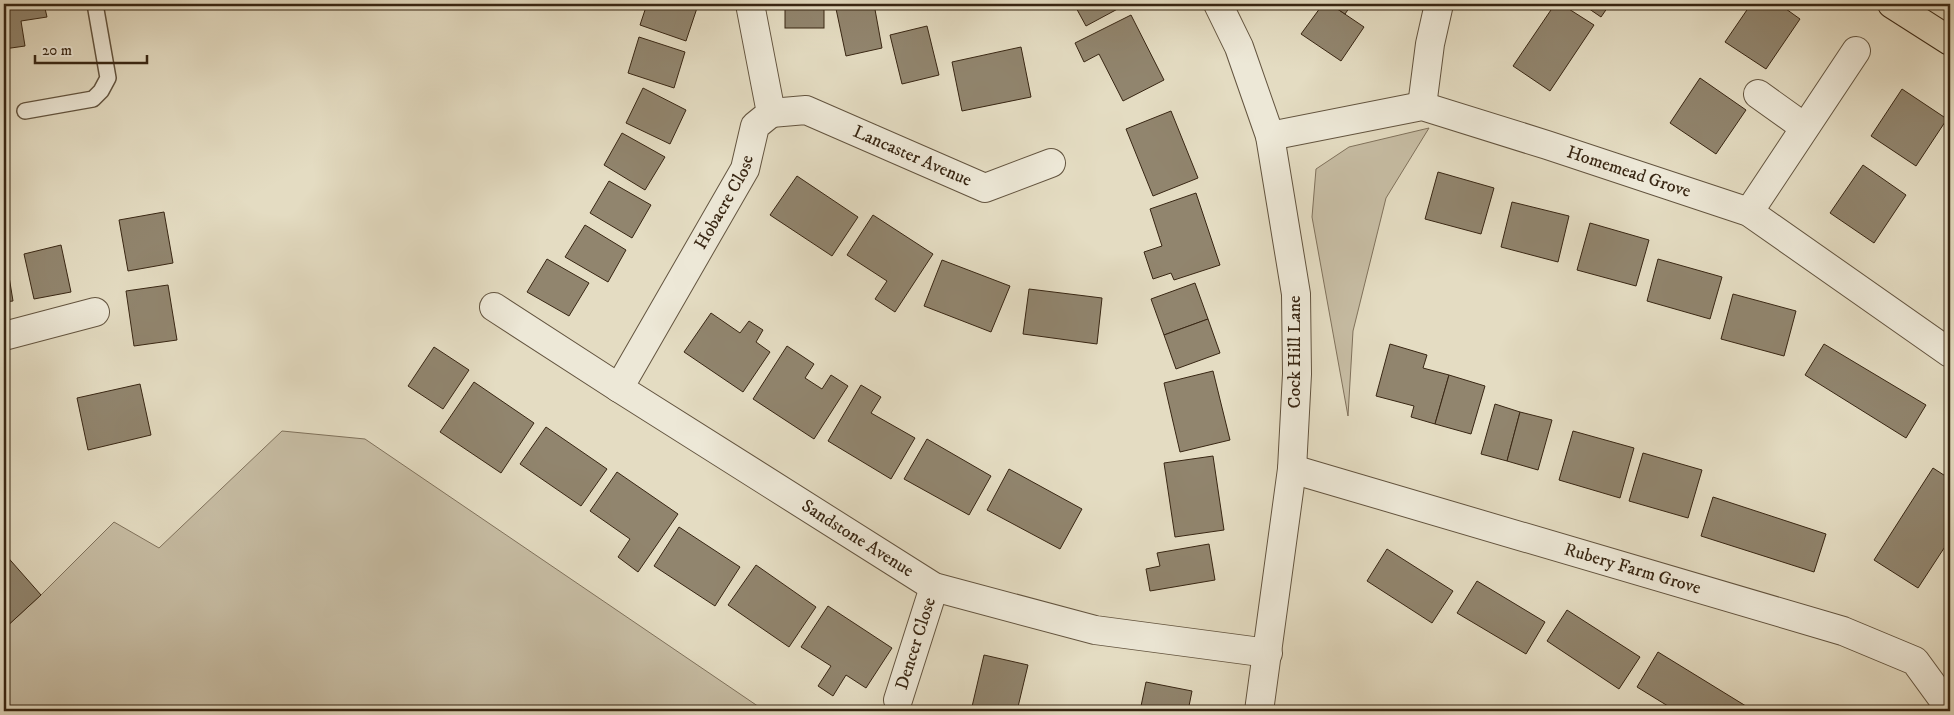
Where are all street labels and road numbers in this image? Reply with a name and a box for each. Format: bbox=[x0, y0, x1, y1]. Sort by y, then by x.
street label: Lancaster Avenue bbox=[850, 121, 975, 192]
street label: Homemead Grove bbox=[1564, 141, 1694, 203]
street label: Hobacre Close bbox=[690, 153, 759, 254]
street label: Cock Hill Lane bbox=[1284, 295, 1306, 409]
street label: Sandstone Avenue bbox=[797, 495, 918, 582]
street label: Rubery Farm Grove bbox=[1562, 539, 1703, 600]
street label: Dencer Close bbox=[891, 595, 941, 693]

